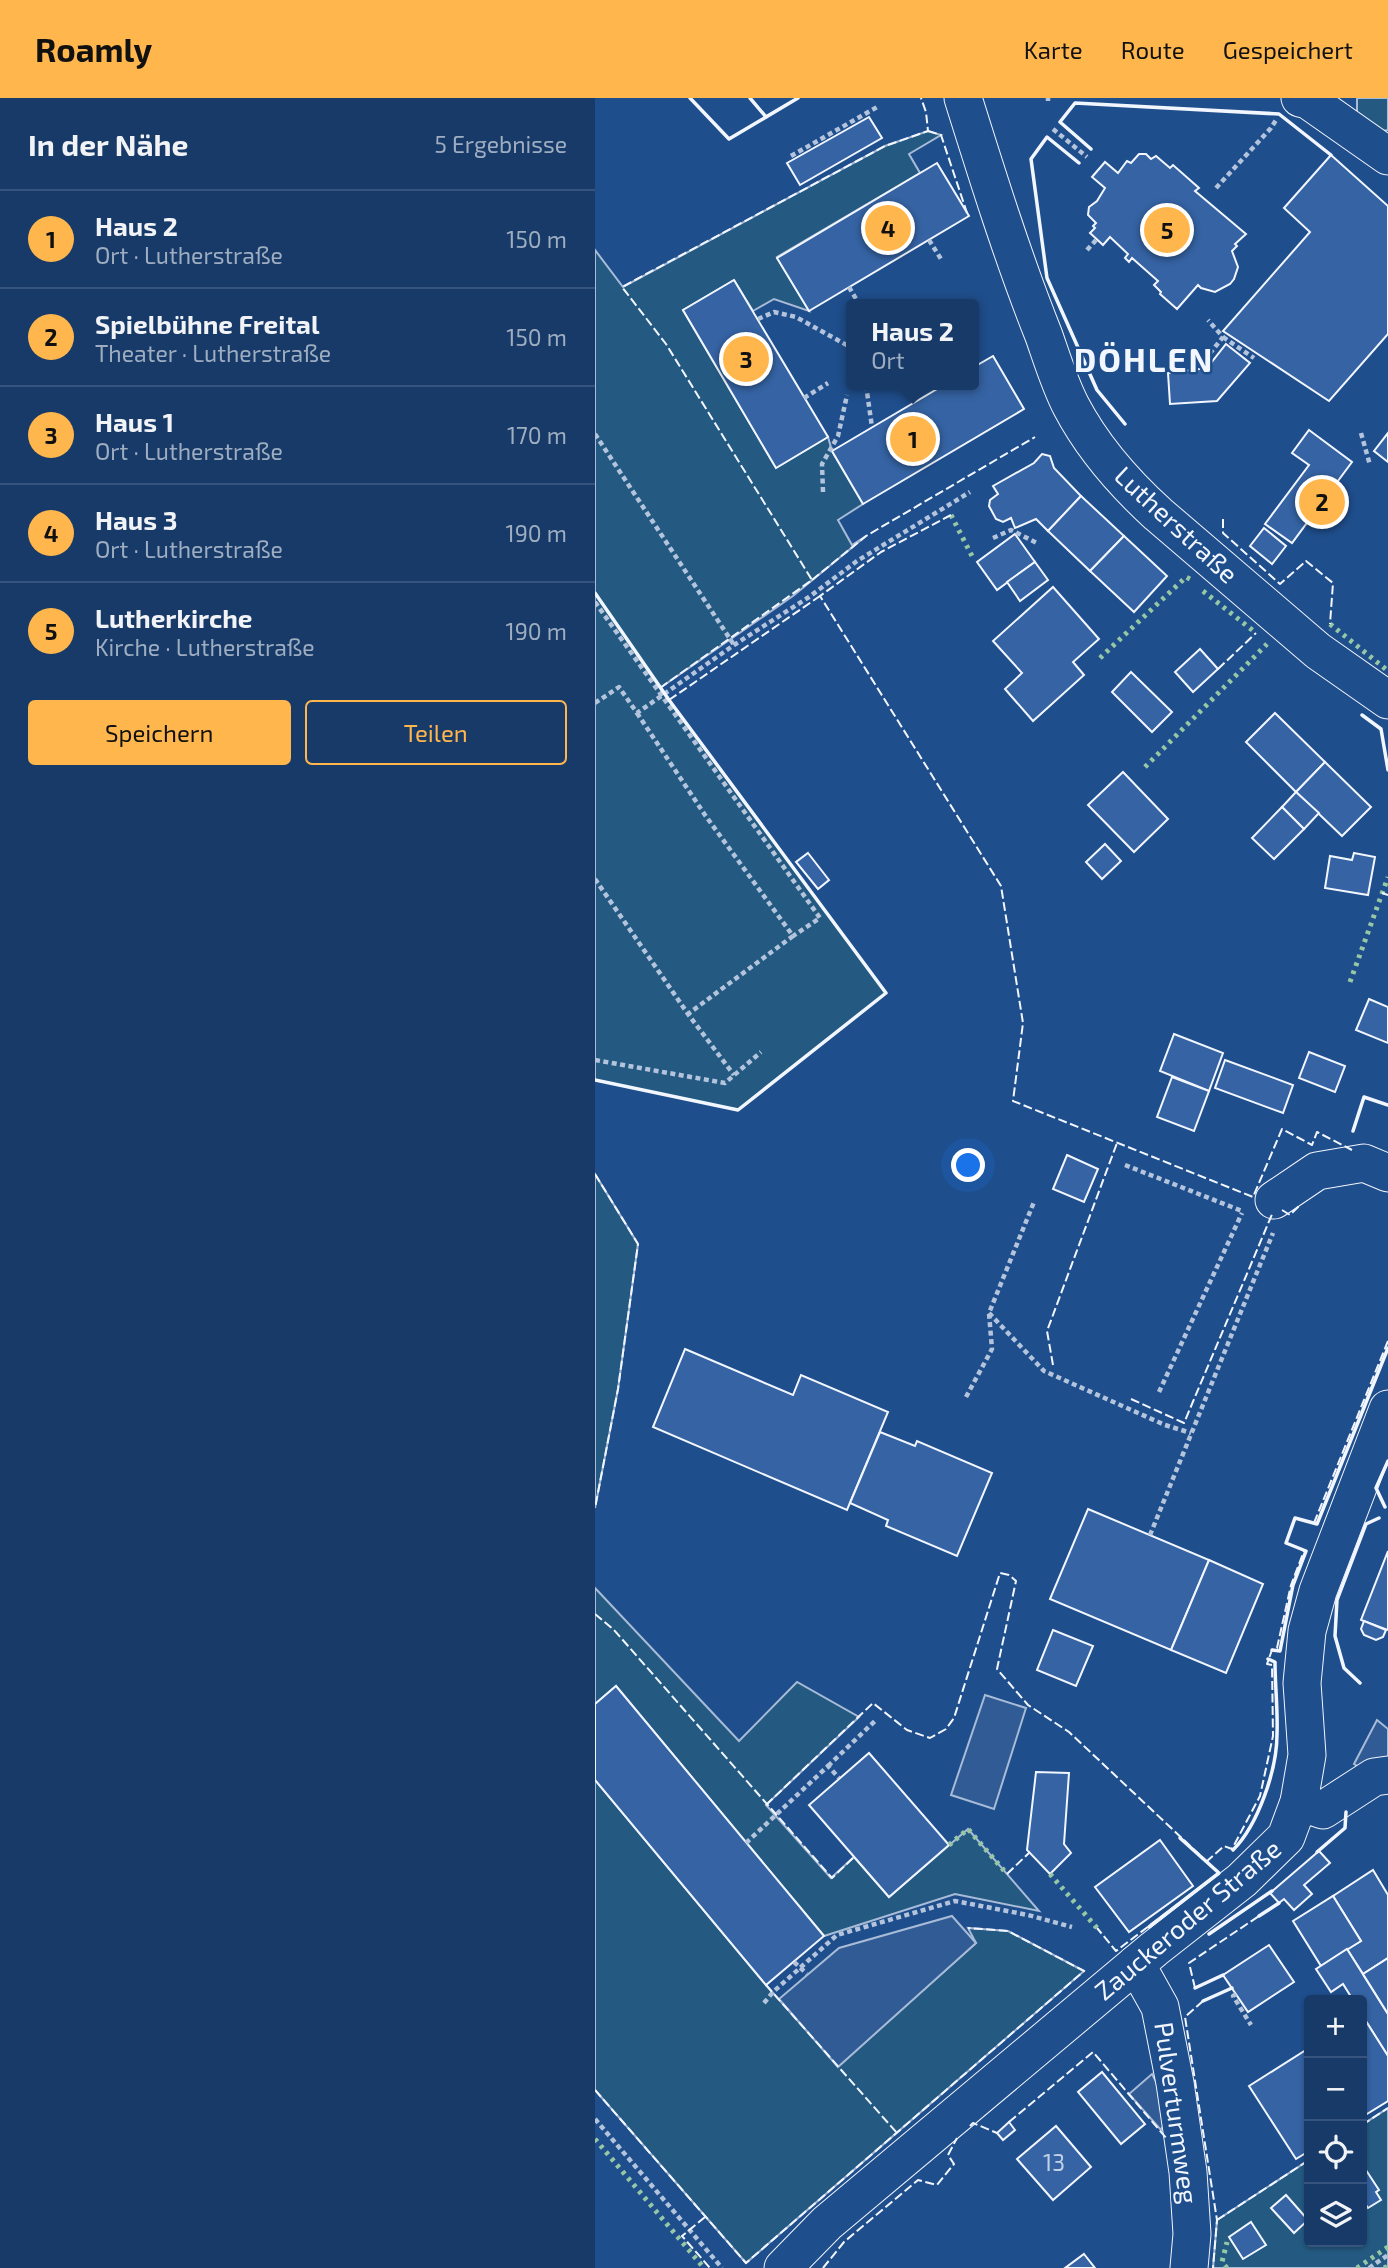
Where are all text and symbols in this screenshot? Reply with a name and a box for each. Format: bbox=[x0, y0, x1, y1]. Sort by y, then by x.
text: Roamly bbox=[35, 29, 152, 69]
text: Karte bbox=[1024, 35, 1083, 64]
text: Route bbox=[1121, 35, 1185, 64]
text: Gespeichert bbox=[1223, 35, 1353, 64]
text: In der Nähe bbox=[28, 126, 189, 162]
text: 5 Ergebnisse bbox=[435, 130, 567, 158]
pin: 4 bbox=[865, 202, 911, 254]
pin: 5 bbox=[1144, 204, 1190, 256]
text: Haus 2 bbox=[95, 210, 178, 241]
text: 1 bbox=[46, 225, 56, 253]
text: 150 m bbox=[506, 225, 567, 253]
text: Ort · Lutherstraße bbox=[95, 241, 283, 269]
popup bbox=[846, 299, 979, 390]
text: Spielbühne Freital bbox=[95, 308, 319, 339]
text: Haus 2 bbox=[871, 315, 954, 346]
text: 2 bbox=[44, 323, 58, 351]
text: 150 m bbox=[506, 323, 567, 351]
pin: 3 bbox=[723, 333, 769, 385]
text: Theater · Lutherstraße bbox=[95, 339, 331, 367]
district label: DÖHLEN bbox=[1074, 339, 1214, 379]
text: Ort bbox=[871, 346, 904, 374]
text: Haus 1 bbox=[95, 406, 174, 437]
pin: 1 bbox=[890, 413, 936, 465]
text: 3 bbox=[44, 421, 58, 449]
text: 170 m bbox=[507, 421, 567, 449]
text: Ort · Lutherstraße bbox=[95, 437, 283, 465]
street label: Lutherstraße bbox=[1109, 459, 1245, 589]
pin: 2 bbox=[1299, 476, 1345, 528]
text: Haus 3 bbox=[95, 504, 177, 535]
text: 4 bbox=[44, 519, 58, 547]
text: 190 m bbox=[506, 519, 567, 547]
text: Ort · Lutherstraße bbox=[95, 535, 283, 563]
text: Lutherkirche bbox=[95, 602, 253, 633]
text: 5 bbox=[45, 617, 57, 645]
text: 190 m bbox=[506, 617, 567, 645]
text: Kirche · Lutherstraße bbox=[95, 633, 315, 661]
button: Speichern bbox=[28, 700, 291, 765]
button: Teilen bbox=[305, 700, 567, 765]
your location bbox=[951, 1148, 985, 1182]
street label: Zauckeroder Straße bbox=[1088, 1832, 1286, 2006]
map controls bbox=[1304, 1995, 1367, 2247]
button: + bbox=[1304, 1995, 1367, 2058]
street label: Pulverturmweg bbox=[1149, 2020, 1206, 2206]
button: − bbox=[1304, 2058, 1367, 2121]
button: locate bbox=[1304, 2121, 1367, 2184]
house number: 13 bbox=[1043, 2148, 1065, 2176]
button: layers bbox=[1304, 2184, 1367, 2247]

